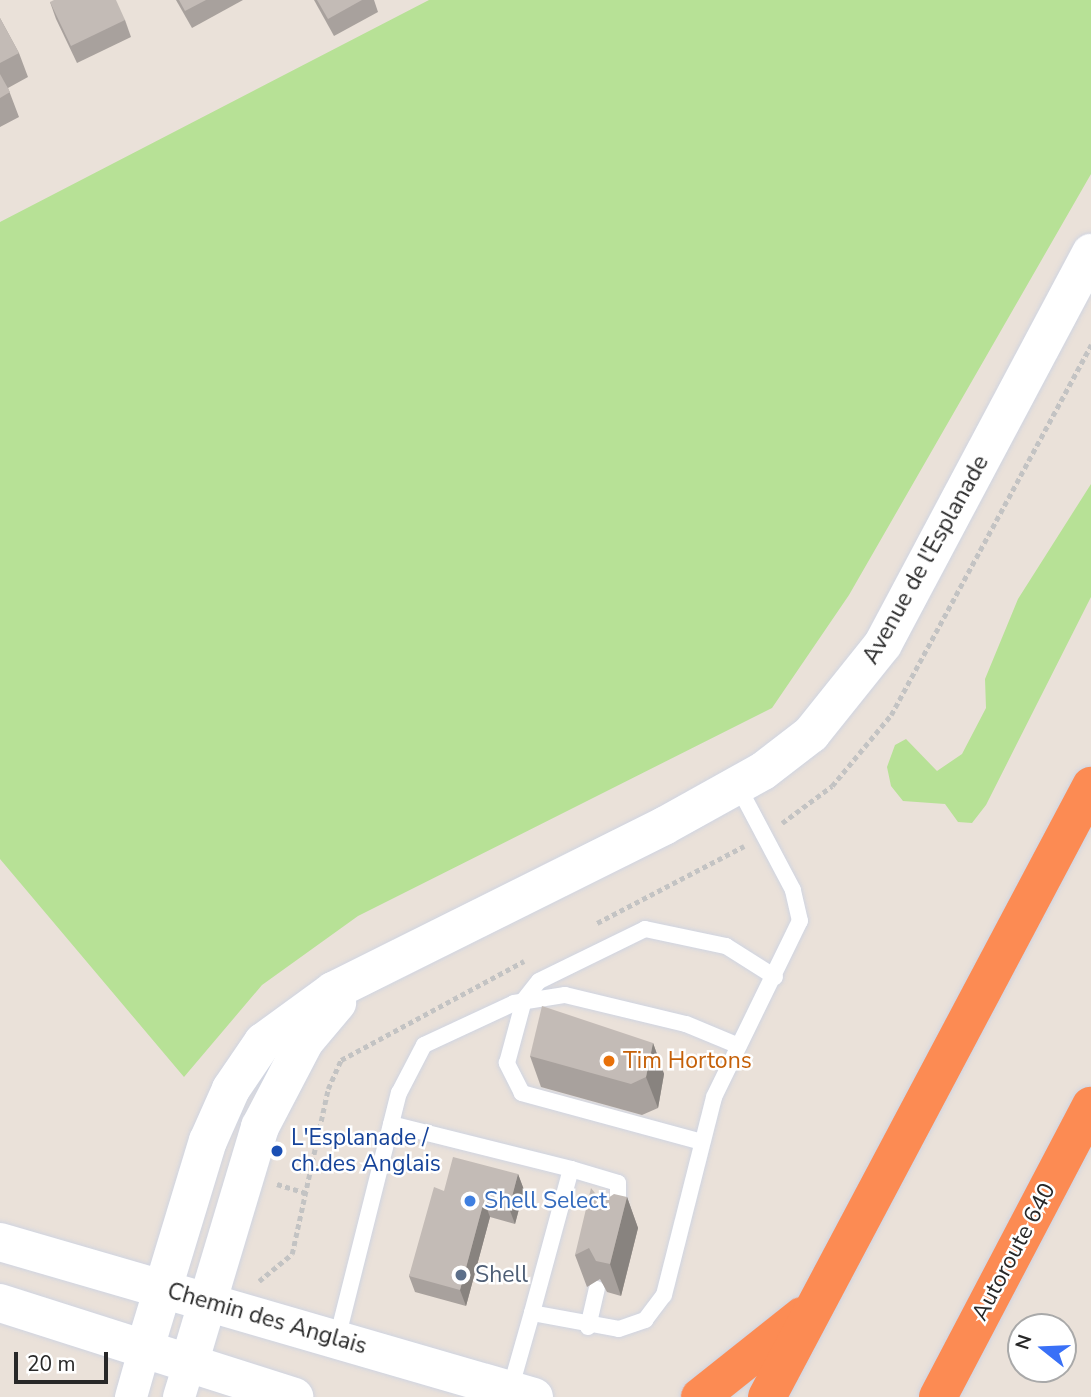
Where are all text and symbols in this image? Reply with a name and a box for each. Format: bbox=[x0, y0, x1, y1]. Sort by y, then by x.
street label: Avenue de l'Esplanade bbox=[857, 451, 995, 669]
place label: Tim Hortons bbox=[623, 1047, 752, 1075]
marker: Tim Hortons bbox=[601, 1053, 617, 1069]
place label: L'Esplanade / ch.des Anglais bbox=[291, 1124, 441, 1178]
marker: L'Esplanade / ch.des Anglais bbox=[269, 1143, 285, 1159]
street label: Autoroute 640 bbox=[966, 1179, 1062, 1325]
place label: Shell Select bbox=[484, 1187, 607, 1215]
marker: Shell Select bbox=[462, 1193, 478, 1209]
place label: Shell bbox=[475, 1261, 528, 1289]
marker: Shell bbox=[453, 1267, 469, 1283]
street label: Chemin des Anglais bbox=[164, 1277, 370, 1361]
north arrow bbox=[1007, 1313, 1077, 1383]
text: N bbox=[1009, 1331, 1038, 1353]
scale bar bbox=[18, 1338, 112, 1382]
text: 20 m bbox=[27, 1350, 76, 1378]

